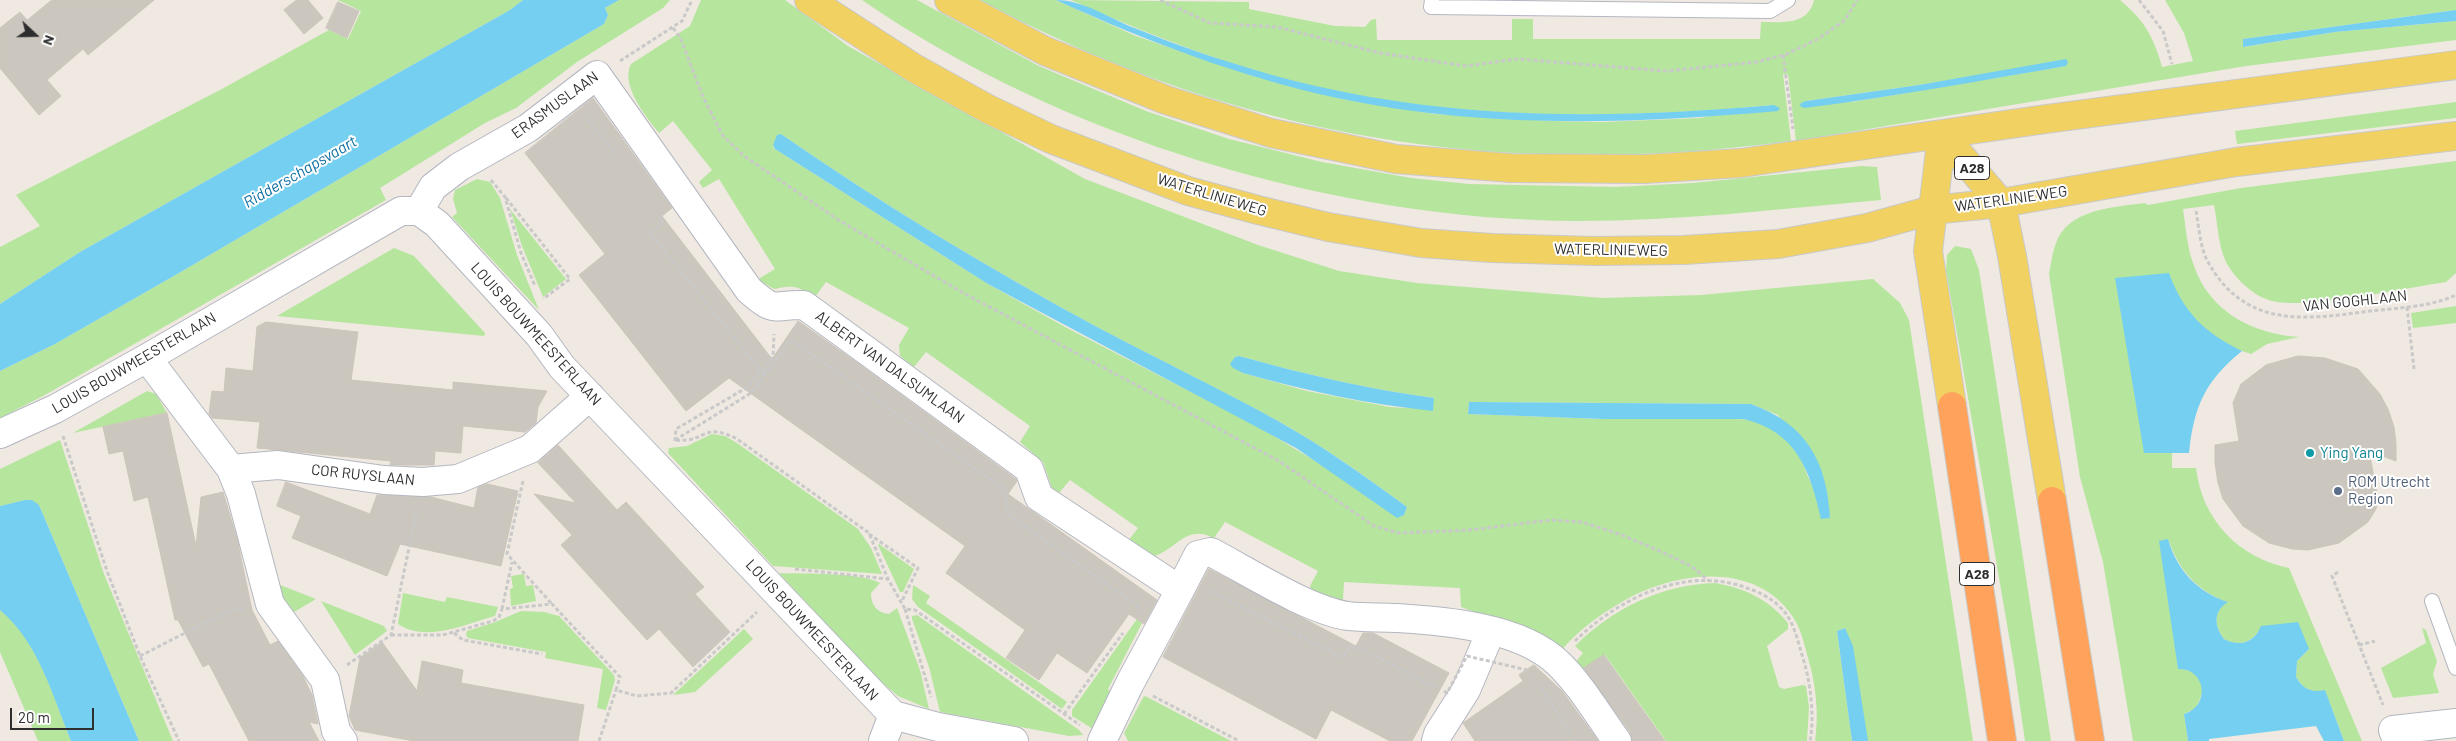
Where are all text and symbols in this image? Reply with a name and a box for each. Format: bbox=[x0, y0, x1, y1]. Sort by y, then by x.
north arrow bbox=[10, 10, 60, 60]
text: N bbox=[40, 33, 59, 48]
street label: ERASMUSLAAN bbox=[508, 67, 602, 143]
water label: Ridderschapsvaart bbox=[240, 132, 360, 212]
road number: A28 bbox=[1954, 156, 1990, 180]
street label: WATERLINIEWEG bbox=[1155, 170, 1269, 220]
street label: WATERLINIEWEG bbox=[1953, 182, 2069, 216]
street label: WATERLINIEWEG bbox=[1554, 240, 1668, 260]
street label: LOUIS BOUWMEESTERLAAN bbox=[467, 259, 605, 409]
street label: VAN GOGHLAAN bbox=[2302, 287, 2408, 315]
street label: ALBERT VAN DALSUMLAAN bbox=[812, 307, 968, 427]
street label: LOUIS BOUWMEESTERLAAN bbox=[49, 309, 219, 417]
place label: Ying Yang bbox=[2320, 444, 2383, 462]
marker: Ying Yang bbox=[2304, 447, 2316, 459]
street label: COR RUYSLAAN bbox=[310, 461, 416, 489]
place label: ROM Utrecht Region bbox=[2348, 473, 2430, 508]
marker: ROM Utrecht Region bbox=[2332, 485, 2344, 497]
street label: LOUIS BOUWMEESTERLAAN bbox=[742, 556, 882, 704]
road number: A28 bbox=[1960, 562, 1994, 586]
scale bar bbox=[12, 698, 96, 730]
text: 20 m bbox=[18, 708, 50, 726]

